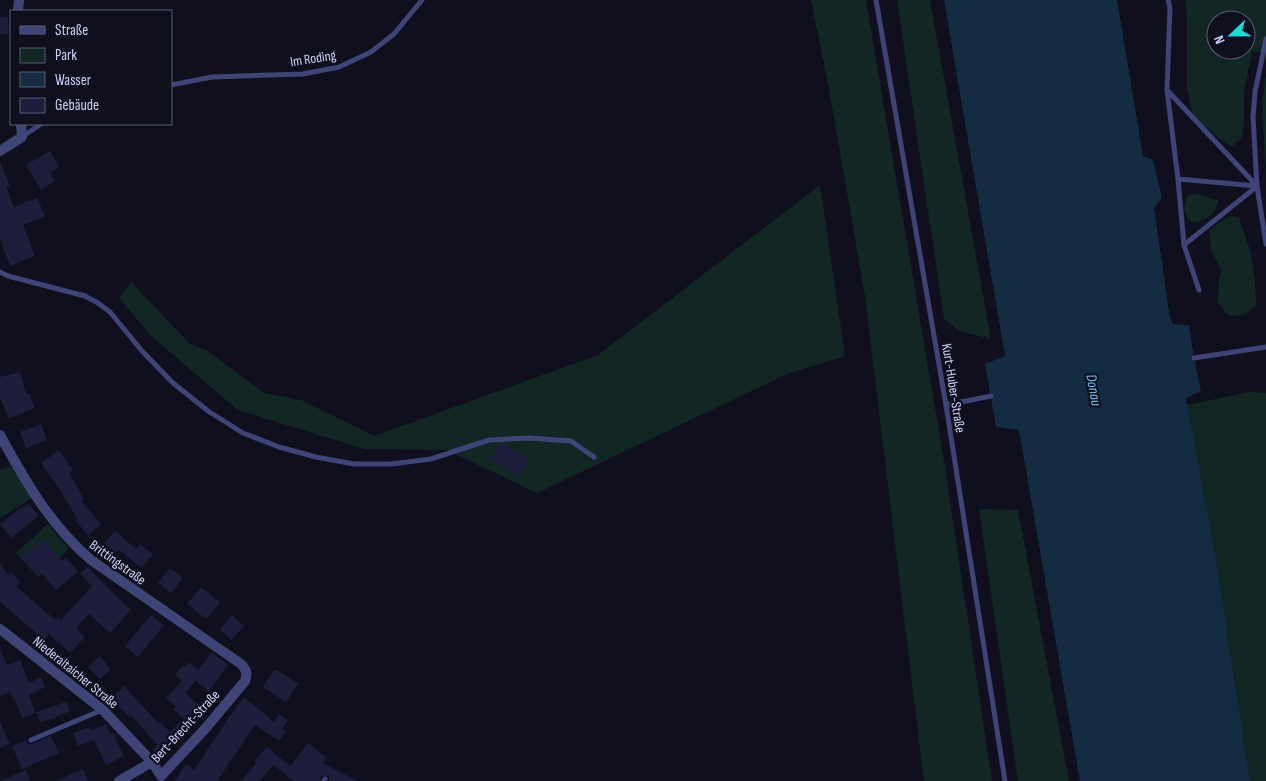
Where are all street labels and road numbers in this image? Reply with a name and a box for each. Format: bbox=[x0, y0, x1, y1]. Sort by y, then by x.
street label: Im Roding bbox=[289, 46, 338, 71]
street label: Kurt-Huber-Straße bbox=[938, 342, 969, 434]
street label: Brittingstraße bbox=[86, 536, 149, 589]
street label: Niederaltaicher Straße bbox=[29, 633, 122, 712]
street label: Bert-Brecht-Straße bbox=[147, 687, 223, 766]

